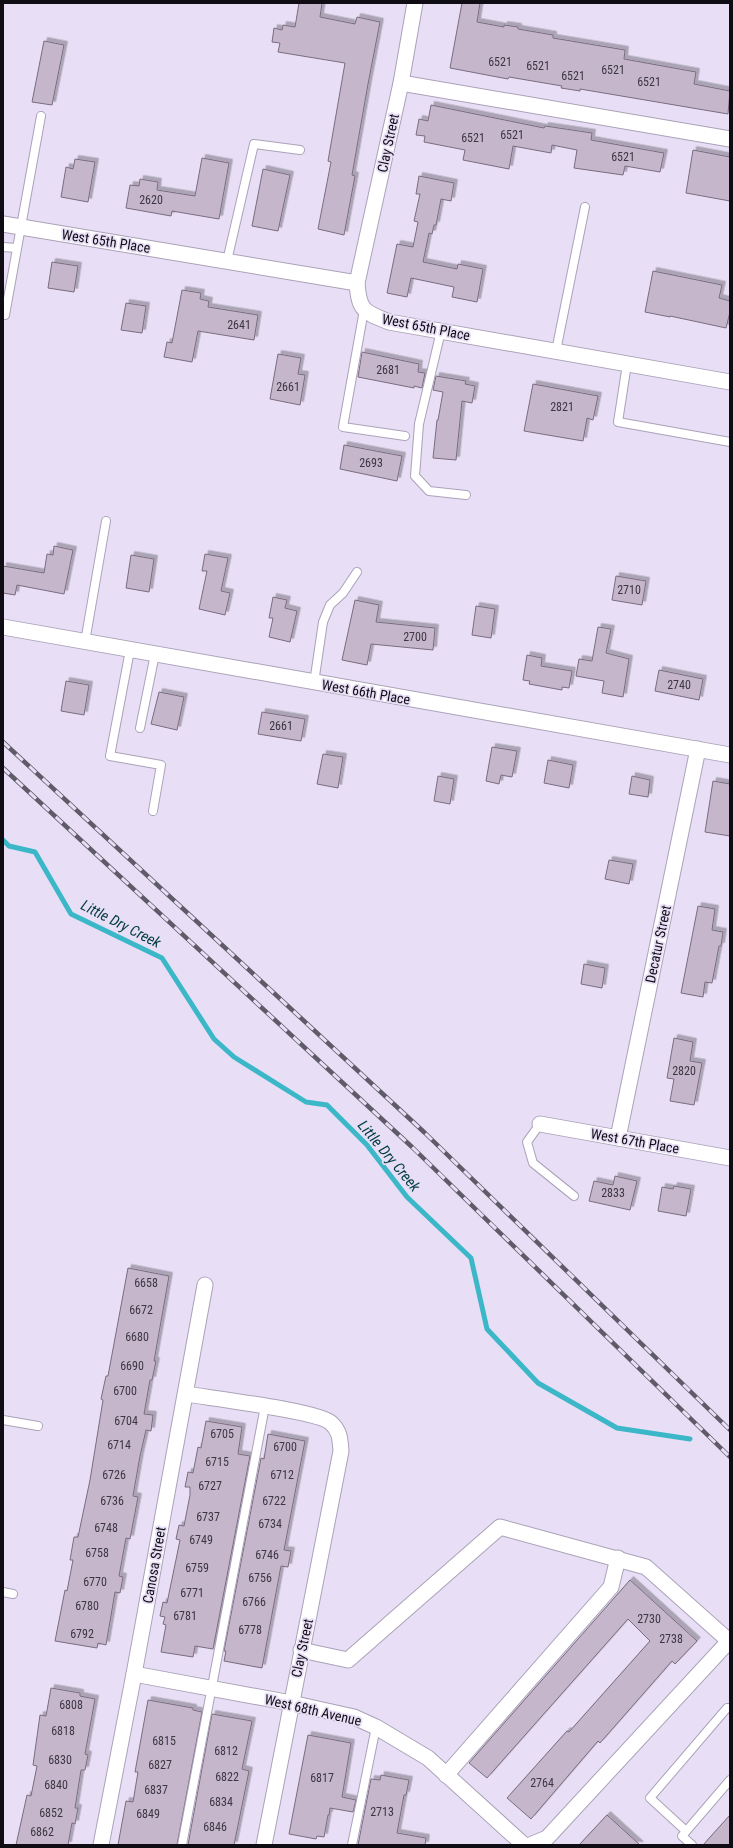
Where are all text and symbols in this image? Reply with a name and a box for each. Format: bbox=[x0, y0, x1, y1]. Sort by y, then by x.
house number: 6521 bbox=[488, 55, 512, 69]
house number: 6521 bbox=[526, 59, 550, 73]
house number: 6521 bbox=[601, 63, 625, 77]
house number: 6521 bbox=[561, 69, 585, 83]
house number: 6521 bbox=[637, 75, 661, 89]
street label: Clay Street bbox=[374, 112, 402, 174]
house number: 6521 bbox=[500, 128, 524, 142]
house number: 6521 bbox=[461, 131, 485, 145]
house number: 6521 bbox=[611, 150, 635, 164]
house number: 2620 bbox=[139, 193, 163, 207]
street label: West 65th Place bbox=[61, 226, 152, 256]
street label: West 65th Place bbox=[381, 311, 472, 343]
house number: 2641 bbox=[227, 318, 251, 332]
house number: 2681 bbox=[376, 363, 400, 377]
house number: 2661 bbox=[276, 380, 300, 394]
house number: 2821 bbox=[550, 400, 574, 414]
house number: 2693 bbox=[359, 456, 383, 470]
house number: 2710 bbox=[617, 583, 641, 597]
house number: 2700 bbox=[403, 630, 427, 644]
street label: West 66th Place bbox=[321, 676, 412, 708]
house number: 2740 bbox=[667, 678, 691, 692]
house number: 2661 bbox=[269, 719, 293, 733]
water label: Little Dry Creek bbox=[78, 896, 164, 952]
street label: Decatur Street bbox=[642, 904, 674, 984]
house number: 2820 bbox=[672, 1064, 696, 1078]
water label: Little Dry Creek bbox=[354, 1117, 424, 1196]
street label: West 67th Place bbox=[590, 1125, 681, 1157]
house number: 2833 bbox=[601, 1186, 625, 1200]
house number: 6658 bbox=[134, 1276, 158, 1290]
house number: 6672 bbox=[129, 1303, 153, 1317]
house number: 6680 bbox=[125, 1330, 149, 1344]
house number: 6690 bbox=[120, 1359, 144, 1373]
house number: 6700 bbox=[113, 1384, 137, 1398]
house number: 6704 bbox=[114, 1414, 138, 1428]
house number: 6705 bbox=[210, 1427, 234, 1441]
house number: 6714 bbox=[107, 1438, 131, 1452]
house number: 6700 bbox=[273, 1440, 297, 1454]
house number: 6715 bbox=[205, 1455, 229, 1469]
house number: 6726 bbox=[102, 1468, 126, 1482]
house number: 6712 bbox=[270, 1468, 294, 1482]
house number: 6727 bbox=[198, 1479, 222, 1493]
house number: 6736 bbox=[100, 1494, 124, 1508]
house number: 6722 bbox=[262, 1494, 286, 1508]
house number: 6737 bbox=[196, 1510, 220, 1524]
house number: 6734 bbox=[258, 1517, 282, 1531]
house number: 6748 bbox=[94, 1521, 118, 1535]
street label: Canosa Street bbox=[139, 1525, 169, 1605]
house number: 6749 bbox=[189, 1533, 213, 1547]
house number: 6758 bbox=[85, 1546, 109, 1560]
house number: 6746 bbox=[255, 1548, 279, 1562]
house number: 6759 bbox=[185, 1561, 209, 1575]
house number: 6756 bbox=[248, 1571, 272, 1585]
house number: 6770 bbox=[83, 1575, 107, 1589]
house number: 6771 bbox=[180, 1586, 204, 1600]
house number: 6766 bbox=[242, 1595, 266, 1609]
house number: 6780 bbox=[75, 1599, 99, 1613]
house number: 6781 bbox=[173, 1609, 197, 1623]
house number: 2730 bbox=[637, 1612, 661, 1626]
street label: Clay Street bbox=[288, 1617, 316, 1679]
house number: 6778 bbox=[238, 1623, 262, 1637]
house number: 6792 bbox=[70, 1627, 94, 1641]
house number: 2738 bbox=[659, 1632, 683, 1646]
street label: West 68th Avenue bbox=[263, 1691, 363, 1729]
house number: 6808 bbox=[59, 1698, 83, 1712]
house number: 6818 bbox=[51, 1724, 75, 1738]
house number: 6815 bbox=[152, 1734, 176, 1748]
house number: 6812 bbox=[214, 1744, 238, 1758]
house number: 6830 bbox=[48, 1753, 72, 1767]
house number: 6827 bbox=[148, 1758, 172, 1772]
house number: 6822 bbox=[215, 1770, 239, 1784]
house number: 6817 bbox=[310, 1771, 334, 1785]
house number: 2764 bbox=[530, 1776, 554, 1790]
house number: 6840 bbox=[44, 1778, 68, 1792]
house number: 6837 bbox=[144, 1783, 168, 1797]
house number: 6834 bbox=[209, 1795, 233, 1809]
house number: 2713 bbox=[370, 1805, 394, 1819]
house number: 6852 bbox=[39, 1806, 63, 1820]
house number: 6849 bbox=[136, 1807, 160, 1821]
house number: 6846 bbox=[203, 1820, 227, 1834]
house number: 6862 bbox=[30, 1825, 54, 1839]

